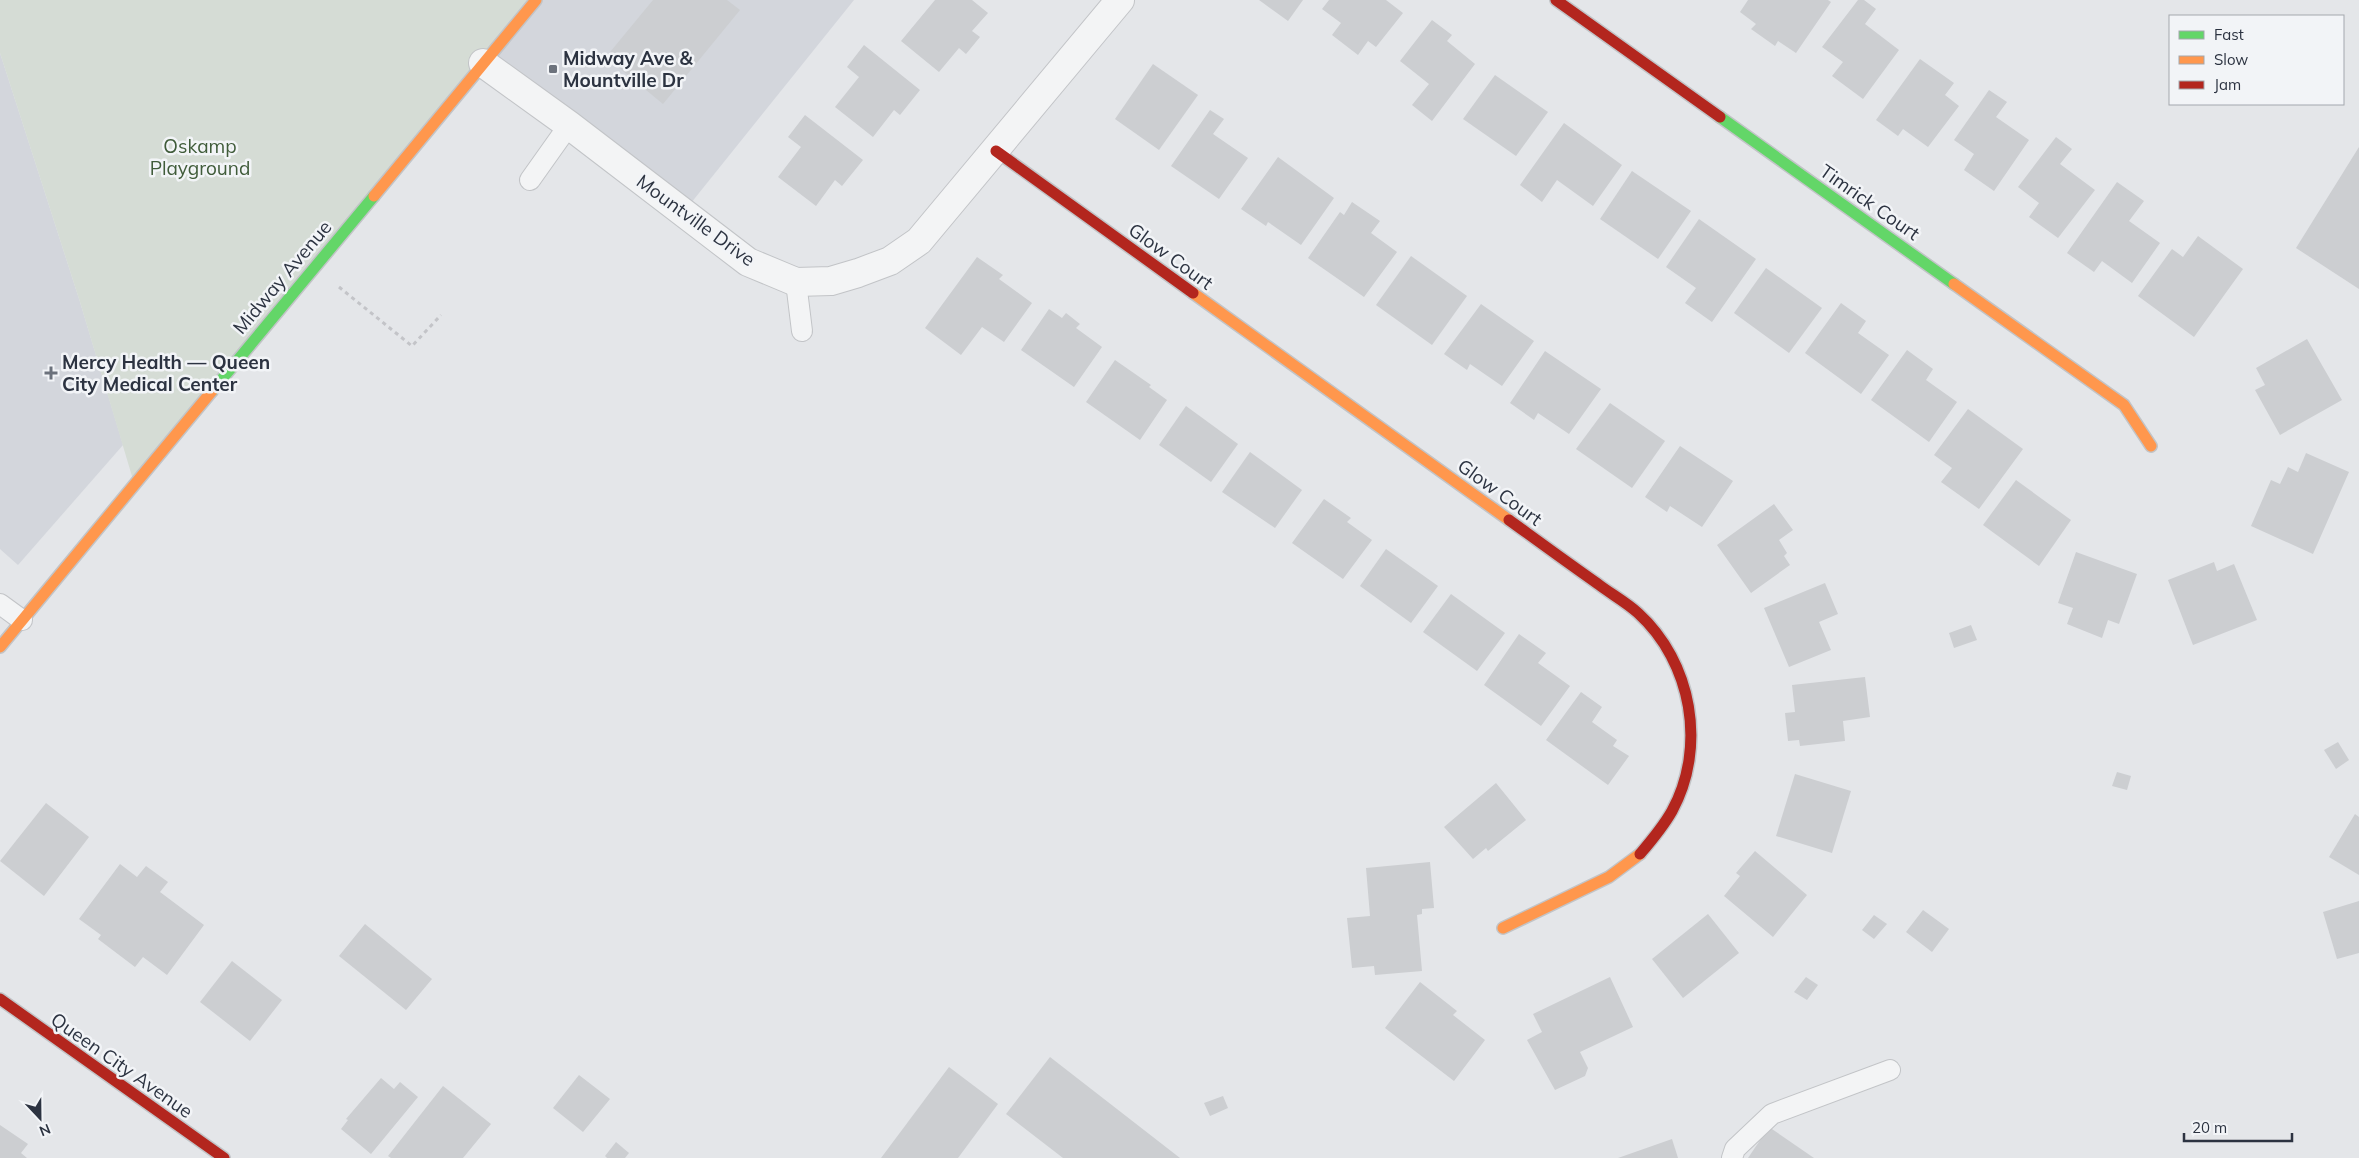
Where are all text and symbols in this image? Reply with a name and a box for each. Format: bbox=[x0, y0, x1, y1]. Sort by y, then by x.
legend bbox=[2169, 15, 2344, 105]
text: Fast bbox=[2214, 25, 2244, 44]
place label: Midway Ave & Mountville Dr bbox=[563, 46, 694, 92]
text: Slow bbox=[2214, 50, 2248, 69]
marker: Midway Ave & Mountville Dr bbox=[547, 63, 559, 75]
text: Jam bbox=[2214, 75, 2241, 94]
park label: Oskamp Playground bbox=[150, 134, 250, 180]
street label: Timrick Court bbox=[1815, 159, 1925, 245]
street label: Mountville Drive bbox=[632, 169, 760, 271]
street label: Midway Avenue bbox=[227, 215, 337, 339]
street label: Glow Court bbox=[1124, 217, 1218, 295]
place label: Mercy Health — Queen City Medical Center bbox=[62, 350, 270, 396]
marker: Mercy Health — Queen City Medical Center bbox=[44, 366, 58, 380]
street label: Glow Court bbox=[1453, 453, 1547, 531]
street label: Queen City Avenue bbox=[46, 1007, 198, 1123]
north arrow bbox=[15, 1093, 65, 1143]
scale bar bbox=[2184, 1110, 2292, 1142]
text: 20 m bbox=[2192, 1118, 2227, 1137]
text: N bbox=[37, 1120, 53, 1140]

